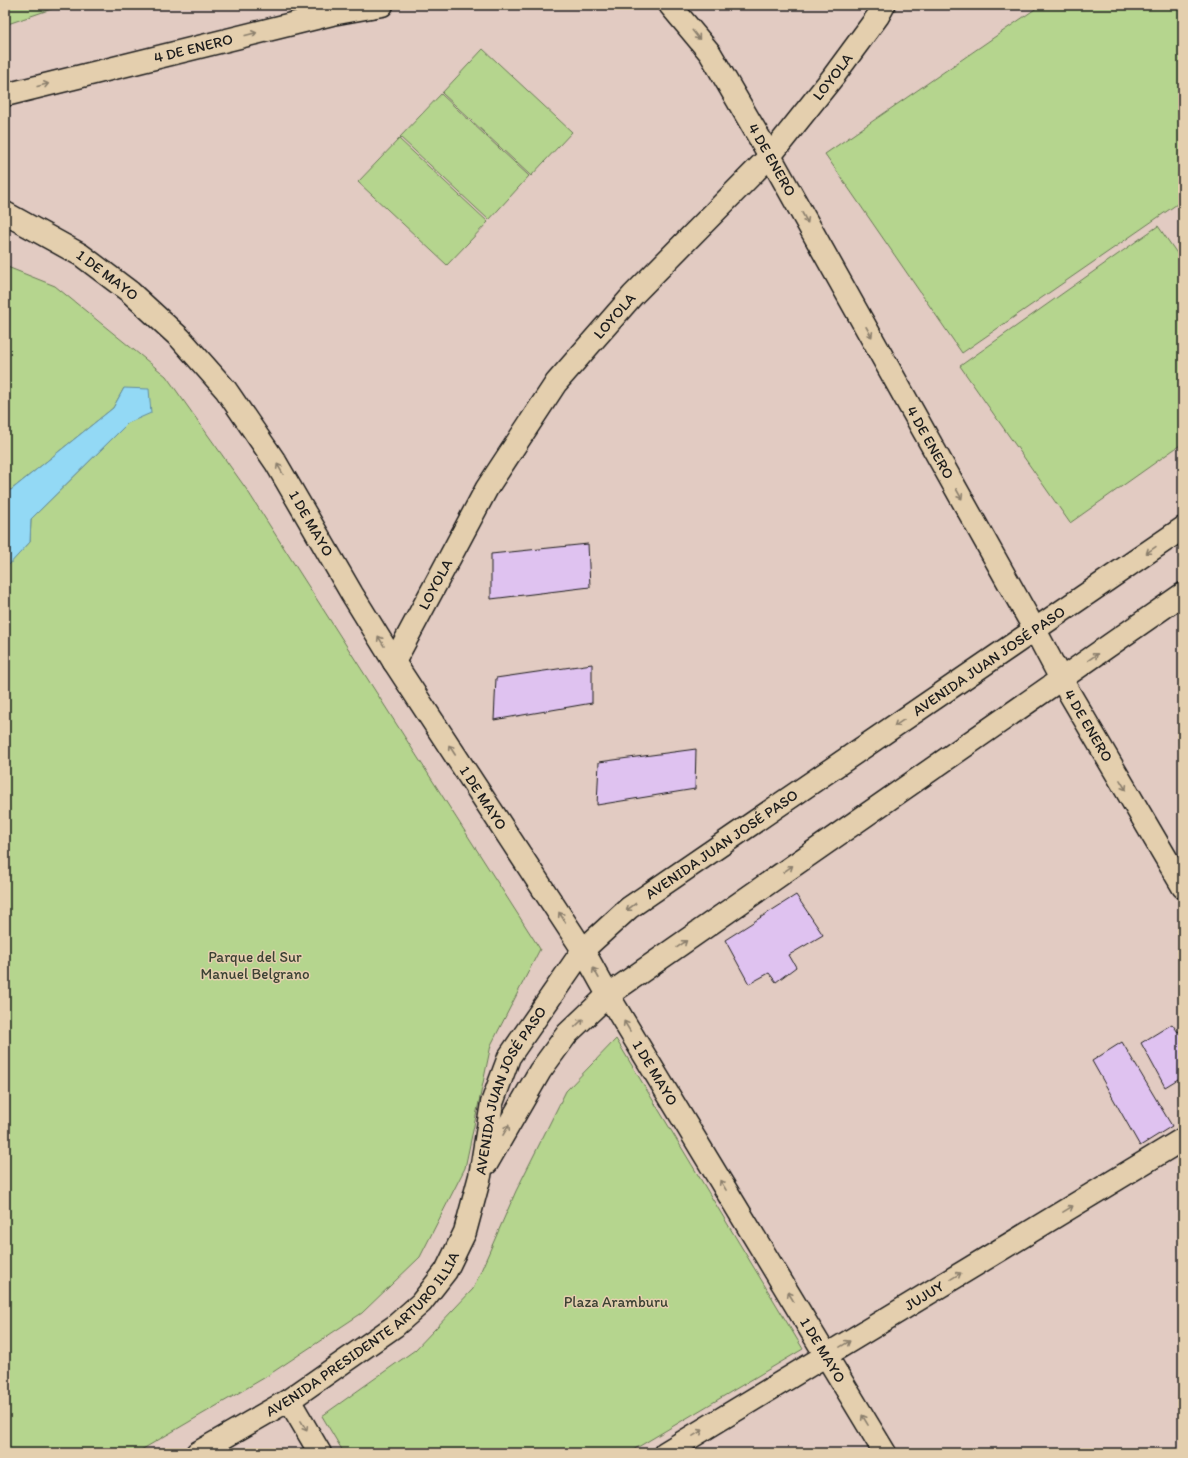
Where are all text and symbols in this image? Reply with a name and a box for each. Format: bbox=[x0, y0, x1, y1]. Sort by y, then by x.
one-way arrow bbox=[244, 29, 257, 37]
one-way arrow bbox=[691, 29, 700, 40]
street label: 4 DE ENERO bbox=[152, 30, 235, 67]
street label: LOYOLA bbox=[809, 49, 857, 104]
one-way arrow bbox=[36, 81, 49, 88]
street label: 4 DE ENERO bbox=[744, 120, 800, 200]
one-way arrow bbox=[802, 212, 810, 224]
street label: 1 DE MAYO bbox=[73, 246, 142, 304]
street label: LOYOLA bbox=[590, 289, 640, 343]
one-way arrow bbox=[865, 325, 873, 337]
street label: 4 DE ENERO bbox=[903, 403, 958, 482]
one-way arrow bbox=[275, 463, 283, 475]
street label: 1 DE MAYO bbox=[285, 487, 337, 560]
one-way arrow bbox=[956, 488, 964, 500]
one-way arrow bbox=[1146, 546, 1157, 554]
street label: LOYOLA bbox=[415, 556, 457, 613]
street label: AVENIDA JUAN JOSÉ PASO bbox=[909, 602, 1069, 720]
one-way arrow bbox=[377, 636, 385, 647]
one-way arrow bbox=[1087, 653, 1098, 661]
street label: 4 DE ENERO bbox=[1060, 686, 1117, 765]
one-way arrow bbox=[894, 719, 905, 727]
one-way arrow bbox=[448, 745, 456, 756]
street label: 1 DE MAYO bbox=[456, 762, 511, 834]
one-way arrow bbox=[1120, 779, 1128, 791]
street label: AVENIDA JUAN JOSÉ PASO bbox=[642, 786, 802, 903]
one-way arrow bbox=[783, 865, 794, 873]
one-way arrow bbox=[625, 903, 636, 912]
one-way arrow bbox=[558, 912, 566, 923]
one-way arrow bbox=[676, 940, 687, 948]
park label: Parque del Sur Manuel Belgrano bbox=[200, 948, 310, 983]
one-way arrow bbox=[591, 967, 599, 979]
street label: AVENIDA JUAN JOSÉ PASO bbox=[471, 1003, 550, 1176]
one-way arrow bbox=[574, 1018, 584, 1028]
one-way arrow bbox=[623, 1021, 631, 1032]
street label: 1 DE MAYO bbox=[628, 1037, 682, 1109]
one-way arrow bbox=[503, 1124, 511, 1136]
one-way arrow bbox=[719, 1179, 727, 1191]
one-way arrow bbox=[1062, 1205, 1073, 1213]
street label: AVENIDA PRESIDENTE ARTURO ILLIA bbox=[263, 1248, 463, 1420]
one-way arrow bbox=[950, 1272, 962, 1280]
street label: JUJUY bbox=[901, 1277, 947, 1315]
one-way arrow bbox=[786, 1291, 794, 1303]
park label: Plaza Aramburu bbox=[564, 1293, 668, 1311]
street label: 1 DE MAYO bbox=[796, 1314, 849, 1386]
one-way arrow bbox=[839, 1340, 850, 1348]
one-way arrow bbox=[861, 1414, 869, 1426]
one-way arrow bbox=[301, 1420, 309, 1432]
one-way arrow bbox=[692, 1428, 704, 1436]

